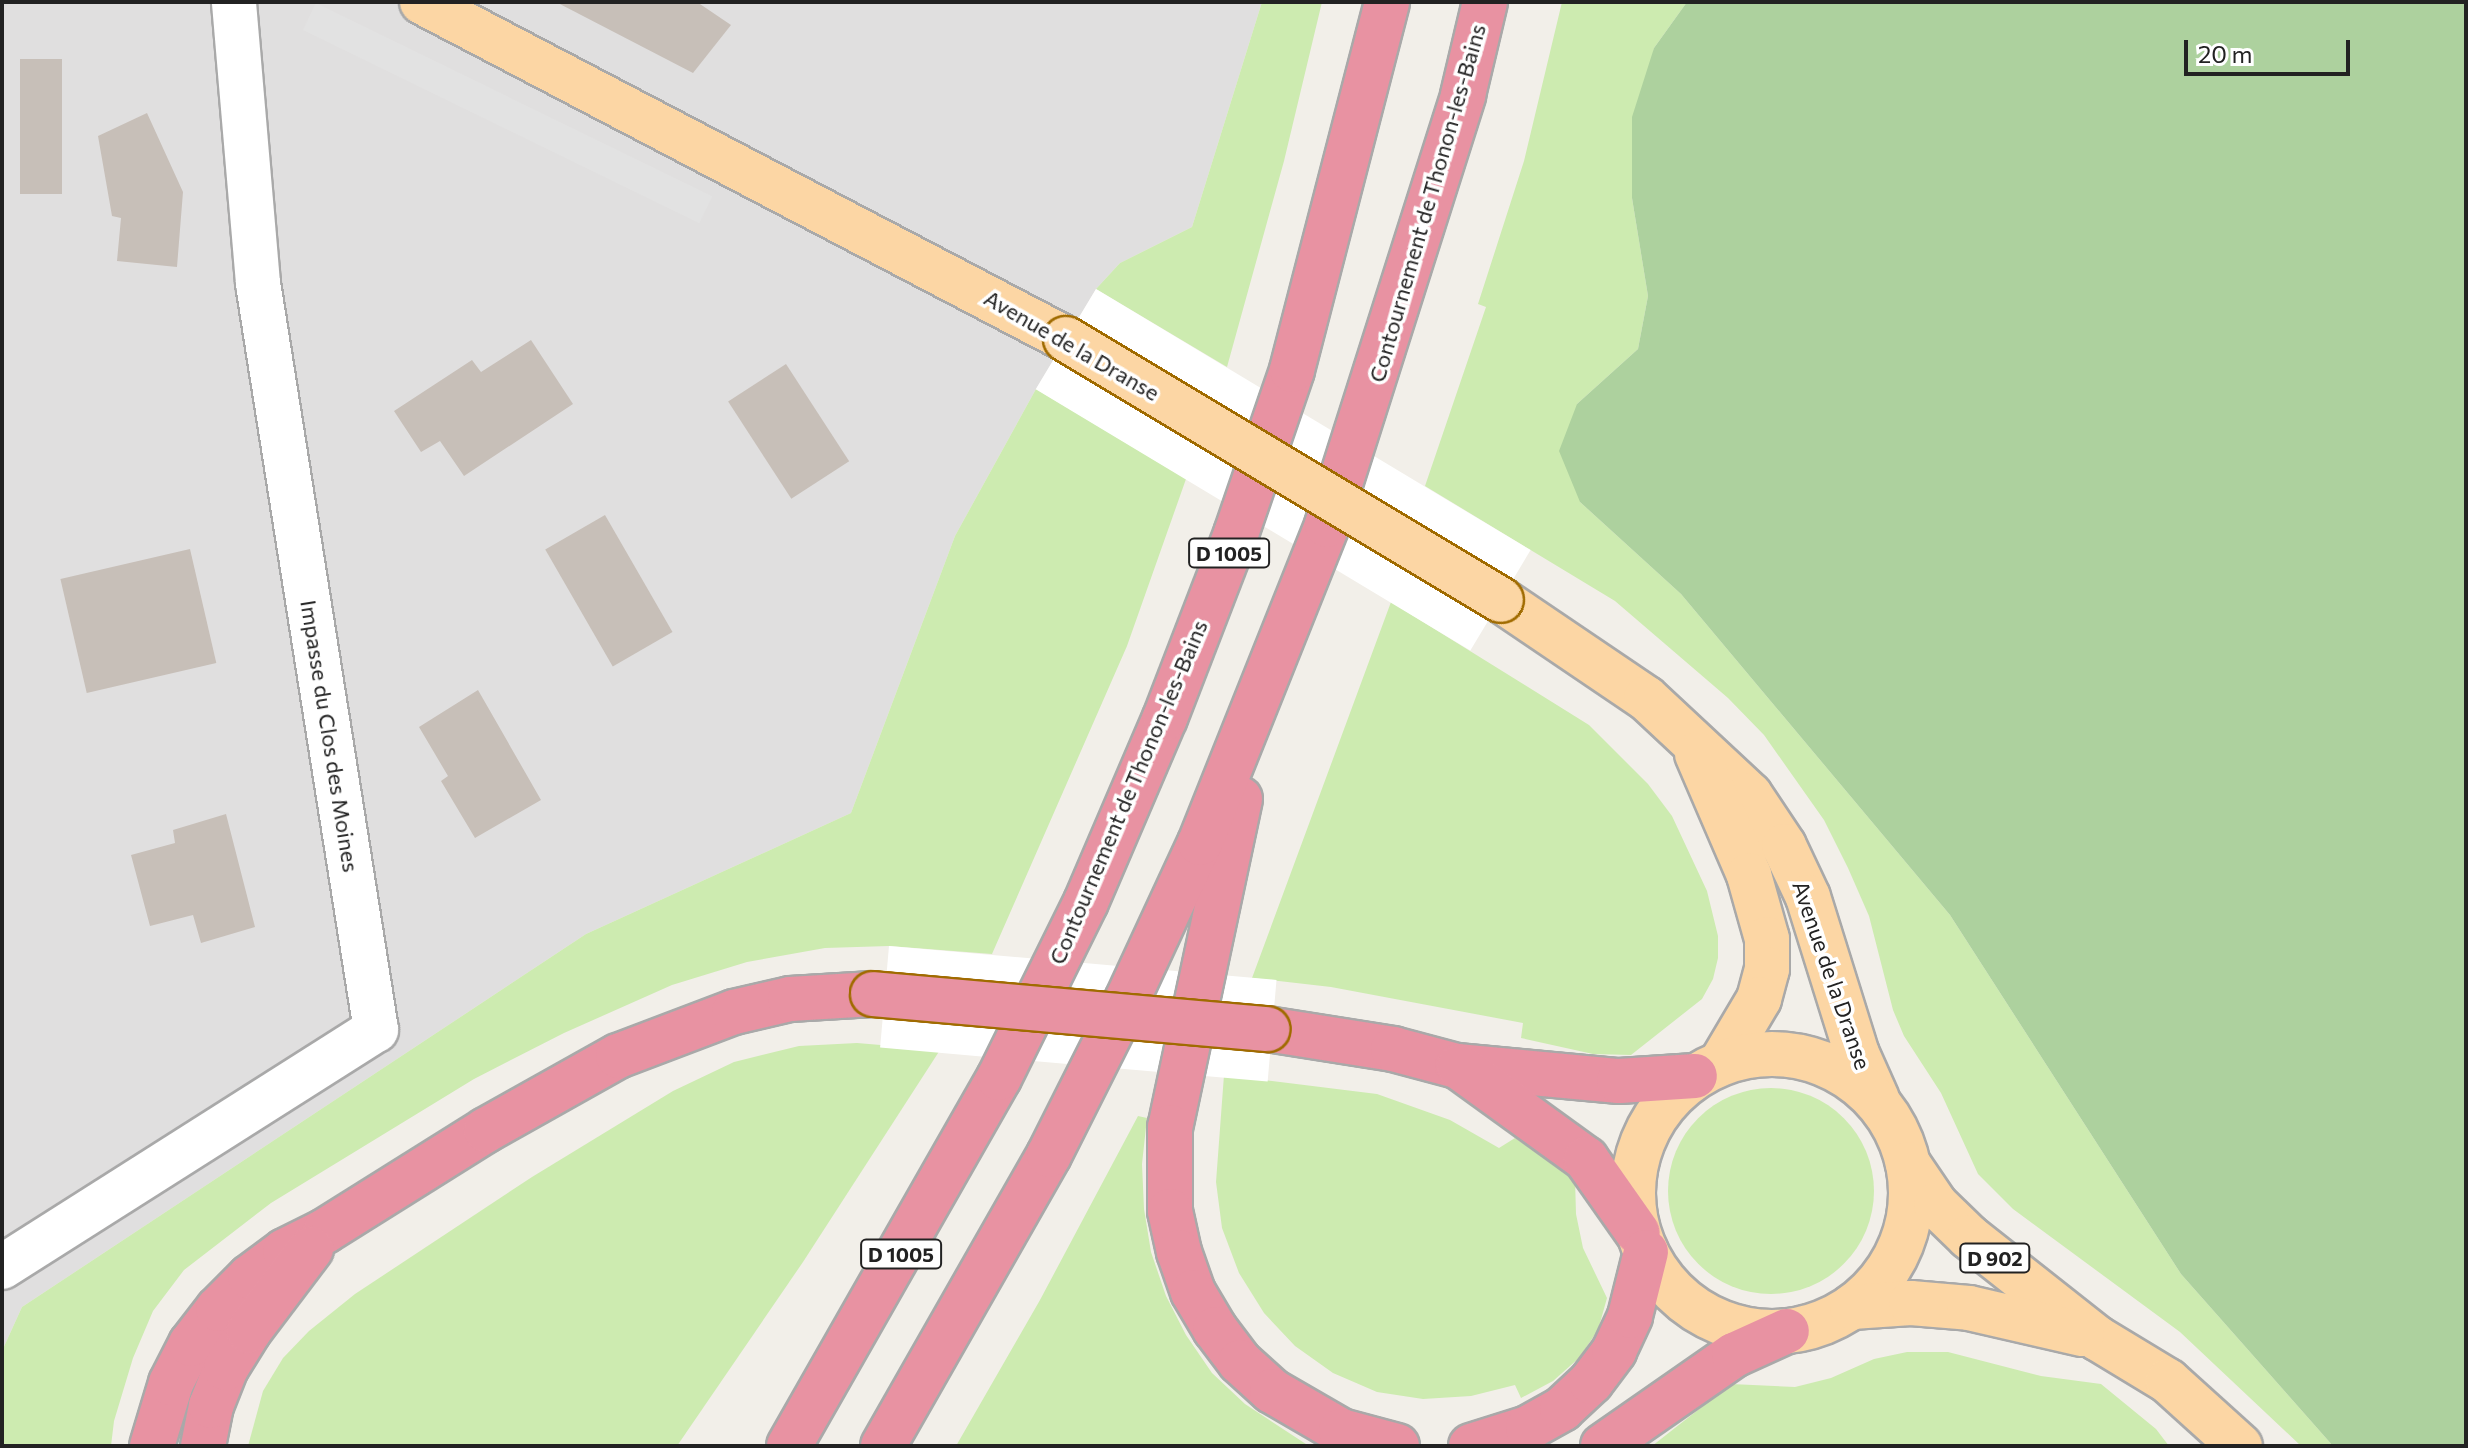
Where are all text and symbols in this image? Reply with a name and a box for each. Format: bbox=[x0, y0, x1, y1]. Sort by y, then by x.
street label: Contournement de Thonon-les-Bains bbox=[1363, 21, 1491, 385]
scale bar bbox=[2188, 24, 2354, 74]
text: 20 m bbox=[2198, 39, 2252, 68]
street label: Avenue de la Dranse bbox=[980, 284, 1164, 406]
road number: D 1005 bbox=[1187, 537, 1271, 569]
street label: Impasse du Clos des Moines bbox=[295, 598, 365, 874]
street label: Contournement de Thonon-les-Bains bbox=[1043, 616, 1213, 968]
street label: Avenue de la Dranse bbox=[1787, 877, 1877, 1073]
road number: D 1005 bbox=[859, 1238, 943, 1270]
road number: D 902 bbox=[1959, 1242, 2031, 1274]

